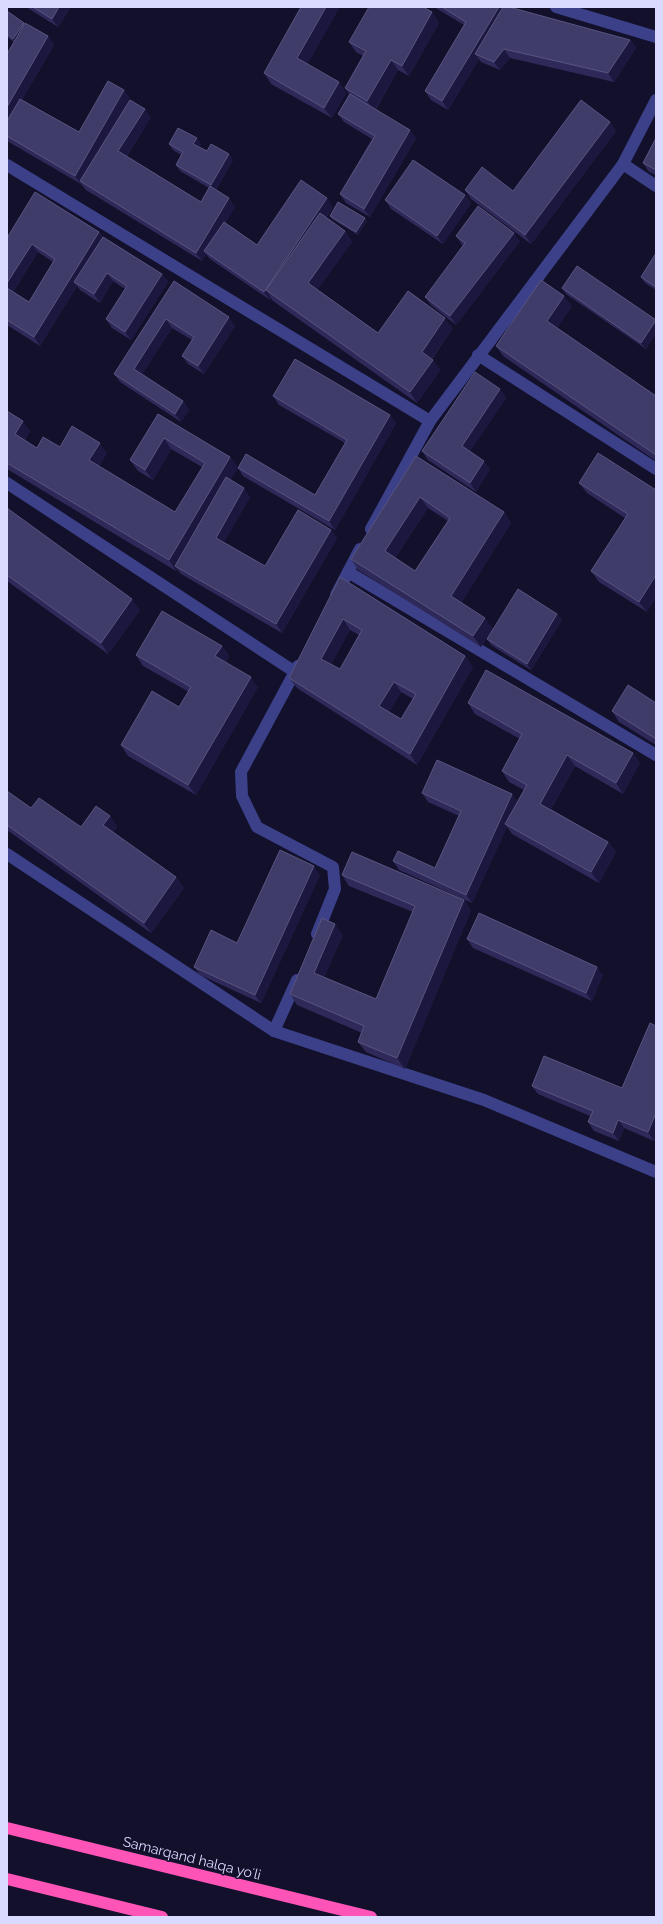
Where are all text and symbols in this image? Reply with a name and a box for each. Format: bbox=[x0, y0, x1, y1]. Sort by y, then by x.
street label: Samarqand halqa yoʻli bbox=[121, 1833, 263, 1883]

